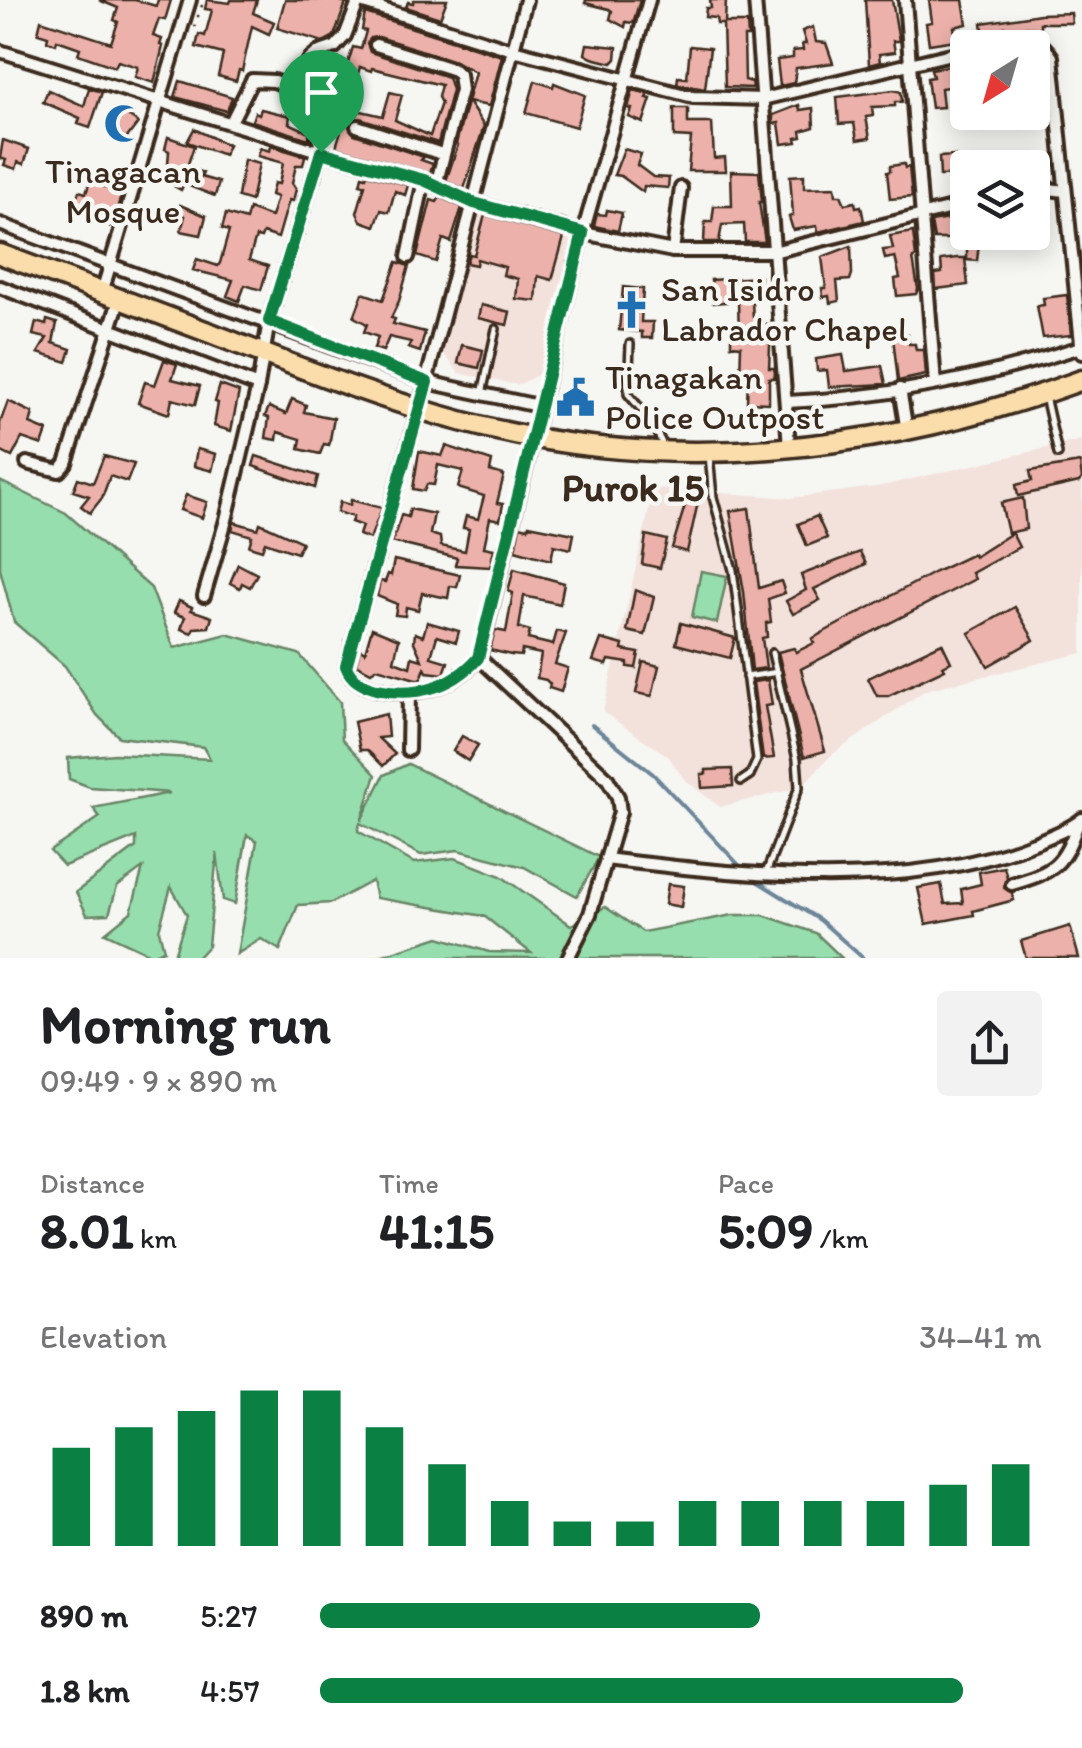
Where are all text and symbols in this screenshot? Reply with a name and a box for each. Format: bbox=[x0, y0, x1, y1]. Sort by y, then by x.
north arrow bbox=[950, 30, 1050, 130]
map controls bbox=[950, 30, 1050, 250]
pin bbox=[279, 50, 364, 153]
icon: arrive bbox=[294, 65, 349, 120]
mosque icon: Tinagacan Mosque bbox=[102, 103, 144, 145]
place label: Tinagacan Mosque bbox=[45, 150, 201, 232]
button: layers bbox=[950, 150, 1050, 250]
place label: San Isidro Labrador Chapel bbox=[661, 268, 908, 350]
church icon: San Isidro Labrador Chapel bbox=[610, 288, 652, 330]
place label: Tinagakan Police Outpost bbox=[605, 356, 824, 438]
public building icon: Tinagakan Police Outpost bbox=[554, 376, 596, 418]
district label: Purok 15 bbox=[562, 465, 704, 511]
text: Morning run bbox=[40, 991, 331, 1057]
button: share bbox=[937, 991, 1042, 1096]
text: 09:49 · 9 × 890 m bbox=[40, 1062, 277, 1100]
text: Distance bbox=[40, 1166, 145, 1200]
text: Time bbox=[379, 1166, 439, 1200]
text: Pace bbox=[718, 1166, 774, 1200]
text: 8.01 bbox=[40, 1200, 134, 1261]
text: 41:15 bbox=[379, 1200, 494, 1261]
text: 5:09 bbox=[718, 1200, 813, 1261]
text: km bbox=[134, 1221, 177, 1255]
text: /km bbox=[813, 1221, 869, 1255]
text: Elevation bbox=[40, 1318, 167, 1356]
text: 34–41 m bbox=[919, 1318, 1042, 1356]
text: 890 m bbox=[40, 1597, 128, 1635]
text: 5:27 bbox=[200, 1597, 257, 1635]
text: 1.8 km bbox=[40, 1672, 130, 1710]
text: 4:57 bbox=[200, 1672, 260, 1710]

